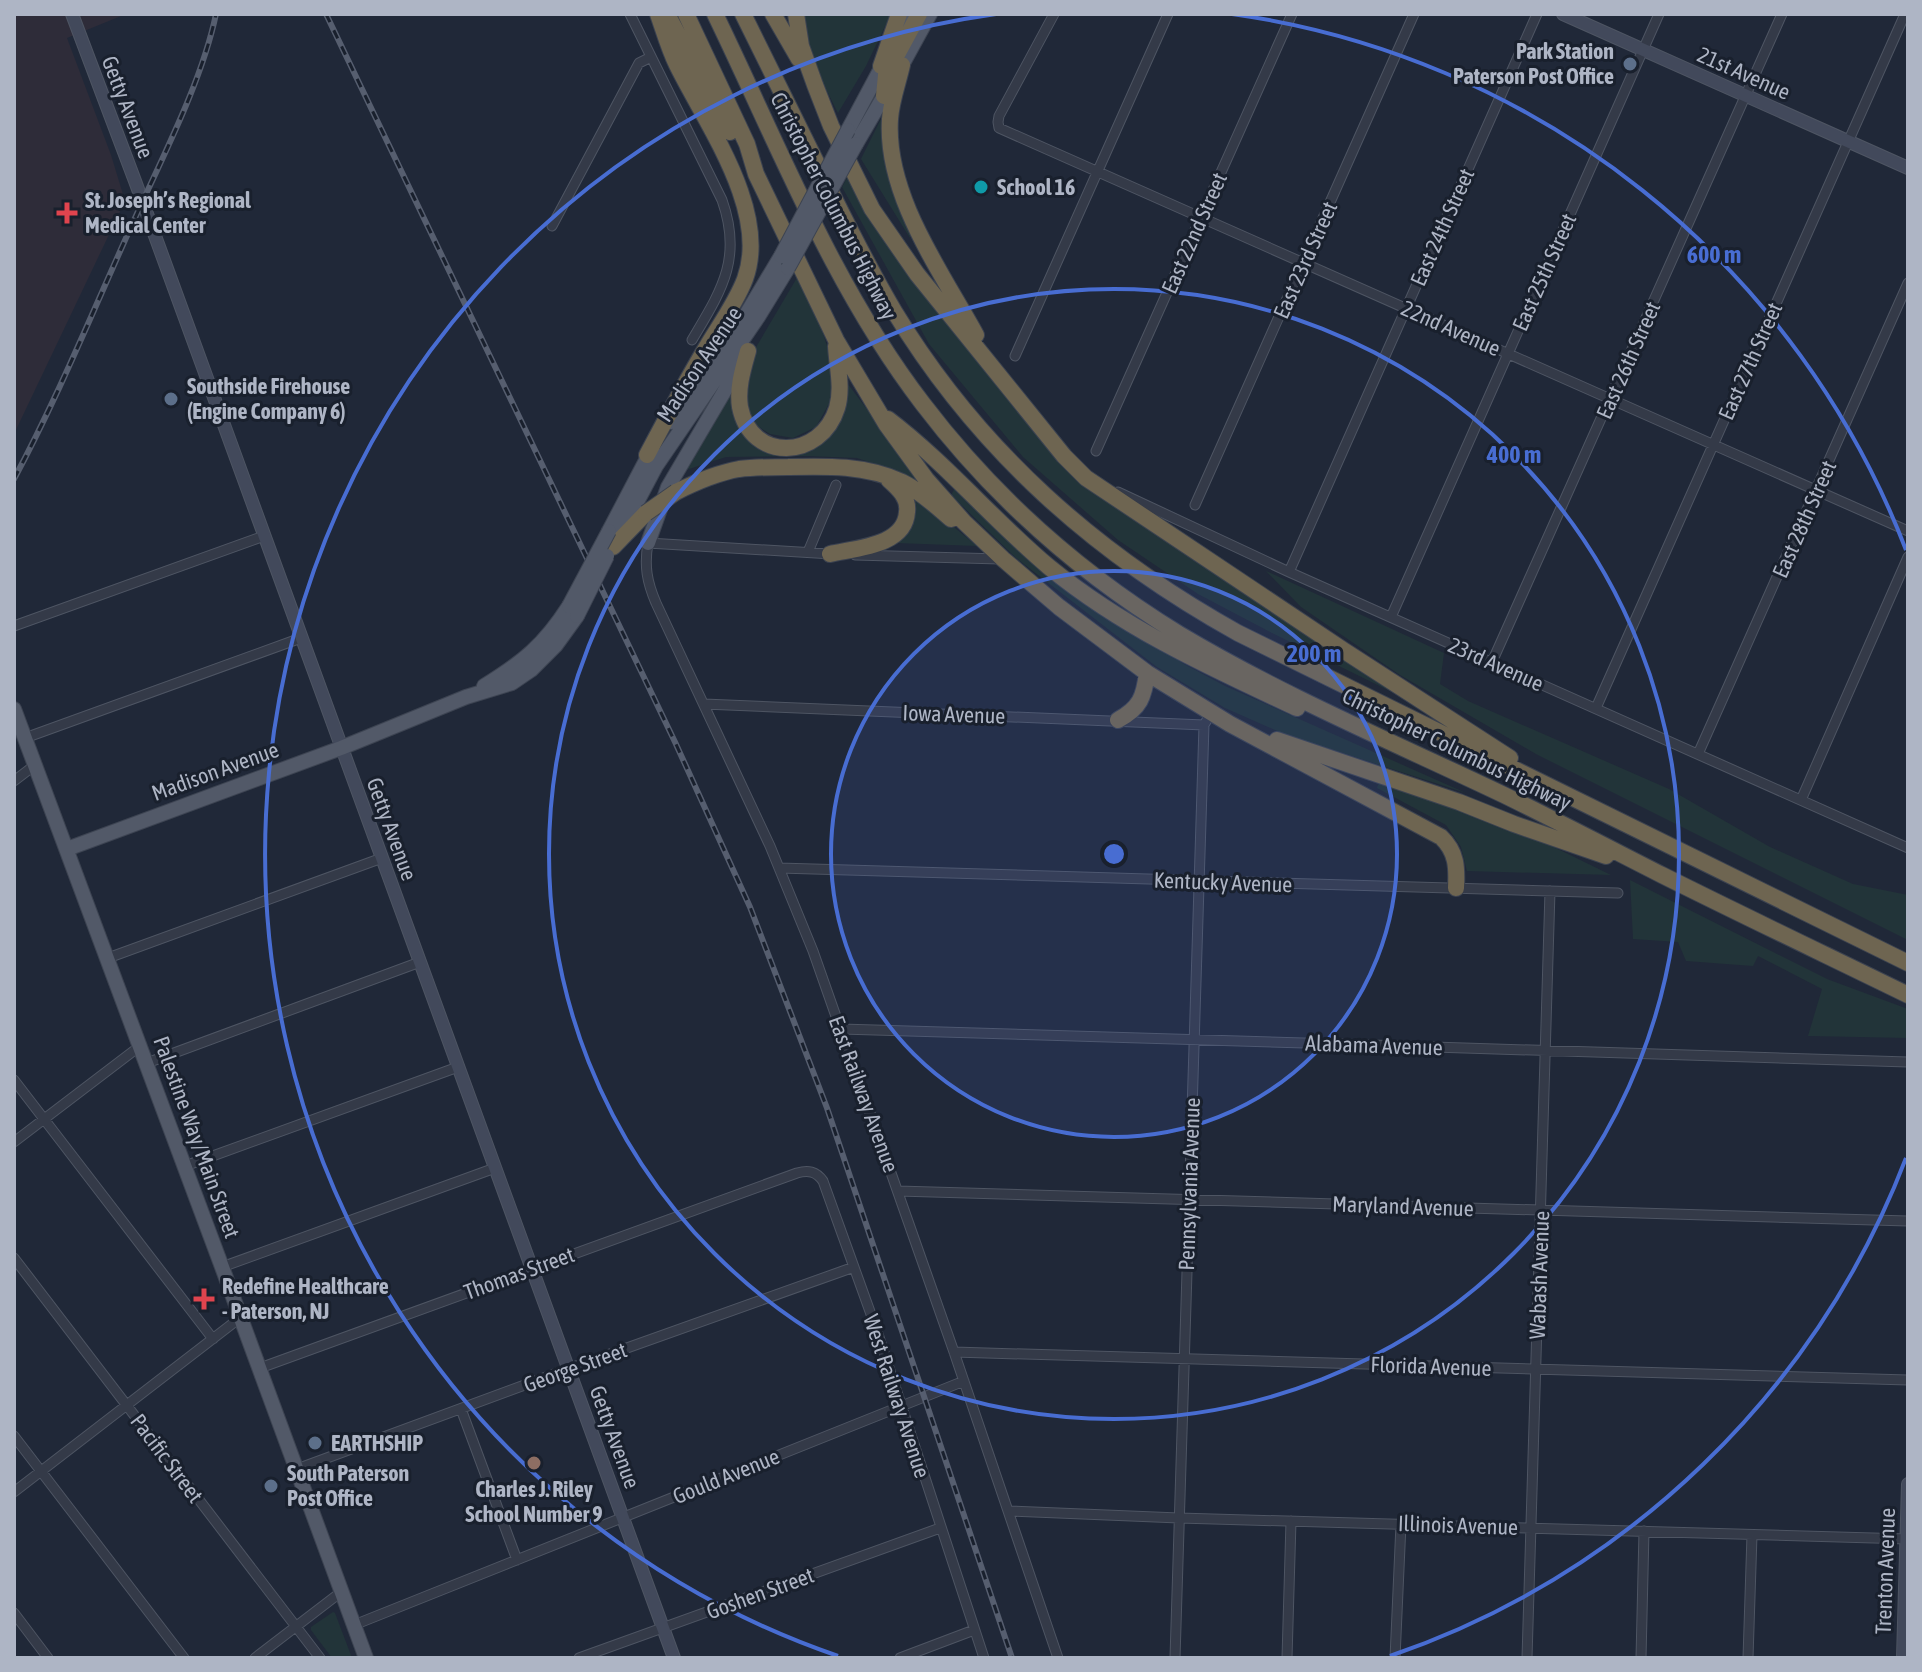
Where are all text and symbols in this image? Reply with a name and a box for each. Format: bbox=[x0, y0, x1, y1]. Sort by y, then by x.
place label: Park Station Paterson Post Office bbox=[1453, 38, 1614, 89]
street label: 21st Avenue bbox=[1694, 41, 1794, 105]
street label: Getty Avenue bbox=[97, 52, 159, 162]
marker: Park Station Paterson Post Office bbox=[1621, 55, 1639, 73]
street label: Christopher Columbus Highway bbox=[765, 88, 903, 324]
street label: East 24th Street bbox=[1405, 164, 1479, 290]
street label: East 22nd Street bbox=[1156, 168, 1232, 298]
place label: School 16 bbox=[997, 174, 1075, 200]
marker: School 16 bbox=[972, 178, 990, 196]
place label: St. Joseph’s Regional Medical Center bbox=[85, 187, 252, 238]
street label: East 23rd Street bbox=[1268, 197, 1342, 323]
marker: St. Joseph’s Regional Medical Center bbox=[56, 202, 78, 224]
street label: East 25th Street bbox=[1507, 209, 1581, 335]
text: 600 m bbox=[1687, 241, 1741, 268]
street label: 22nd Avenue bbox=[1397, 295, 1505, 361]
street label: East 26th Street bbox=[1591, 297, 1665, 423]
street label: East 27th Street bbox=[1713, 298, 1787, 424]
street label: Madison Avenue bbox=[651, 302, 747, 426]
place label: Southside Firehouse (Engine Company 6) bbox=[187, 373, 350, 424]
marker: Southside Firehouse (Engine Company 6) bbox=[162, 390, 180, 408]
text: 400 m bbox=[1486, 441, 1541, 468]
street label: East 28th Street bbox=[1767, 456, 1841, 582]
street label: 23rd Avenue bbox=[1444, 631, 1548, 697]
text: 200 m bbox=[1287, 640, 1341, 667]
street label: Christopher Columbus Highway bbox=[1338, 682, 1576, 816]
street label: Iowa Avenue bbox=[902, 699, 1006, 729]
street label: Madison Avenue bbox=[148, 736, 282, 806]
street label: Getty Avenue bbox=[361, 774, 423, 884]
centre of rings bbox=[1100, 840, 1128, 868]
street label: Kentucky Avenue bbox=[1153, 867, 1293, 897]
street label: East Railway Avenue bbox=[824, 1012, 904, 1176]
street label: Alabama Avenue bbox=[1305, 1030, 1443, 1060]
street label: Palestine Way/Main Street bbox=[148, 1032, 246, 1242]
street label: Pennsylvania Avenue bbox=[1173, 1097, 1205, 1271]
street label: Maryland Avenue bbox=[1332, 1191, 1474, 1221]
street label: Wabash Avenue bbox=[1524, 1210, 1554, 1340]
street label: Thomas Street bbox=[460, 1241, 578, 1305]
place label: Redefine Healthcare - Paterson, NJ bbox=[222, 1273, 389, 1324]
marker: Redefine Healthcare - Paterson, NJ bbox=[193, 1288, 215, 1310]
street label: West Railway Avenue bbox=[858, 1311, 936, 1481]
street label: George Street bbox=[520, 1336, 630, 1398]
street label: Florida Avenue bbox=[1370, 1351, 1492, 1381]
street label: Getty Avenue bbox=[584, 1382, 646, 1492]
street label: Pacific Street bbox=[125, 1409, 209, 1507]
place label: EARTHSHIP bbox=[331, 1430, 423, 1456]
marker: EARTHSHIP bbox=[306, 1434, 324, 1452]
street label: Gould Avenue bbox=[669, 1443, 783, 1509]
marker: Charles J. Riley School Number 9 bbox=[525, 1454, 543, 1472]
place label: South Paterson Post Office bbox=[287, 1460, 409, 1511]
place label: Charles J. Riley School Number 9 bbox=[465, 1476, 603, 1527]
marker: South Paterson Post Office bbox=[262, 1477, 280, 1495]
street label: Trenton Avenue bbox=[1870, 1507, 1900, 1635]
street label: Illinois Avenue bbox=[1398, 1510, 1518, 1540]
street label: Goshen Street bbox=[703, 1562, 817, 1624]

